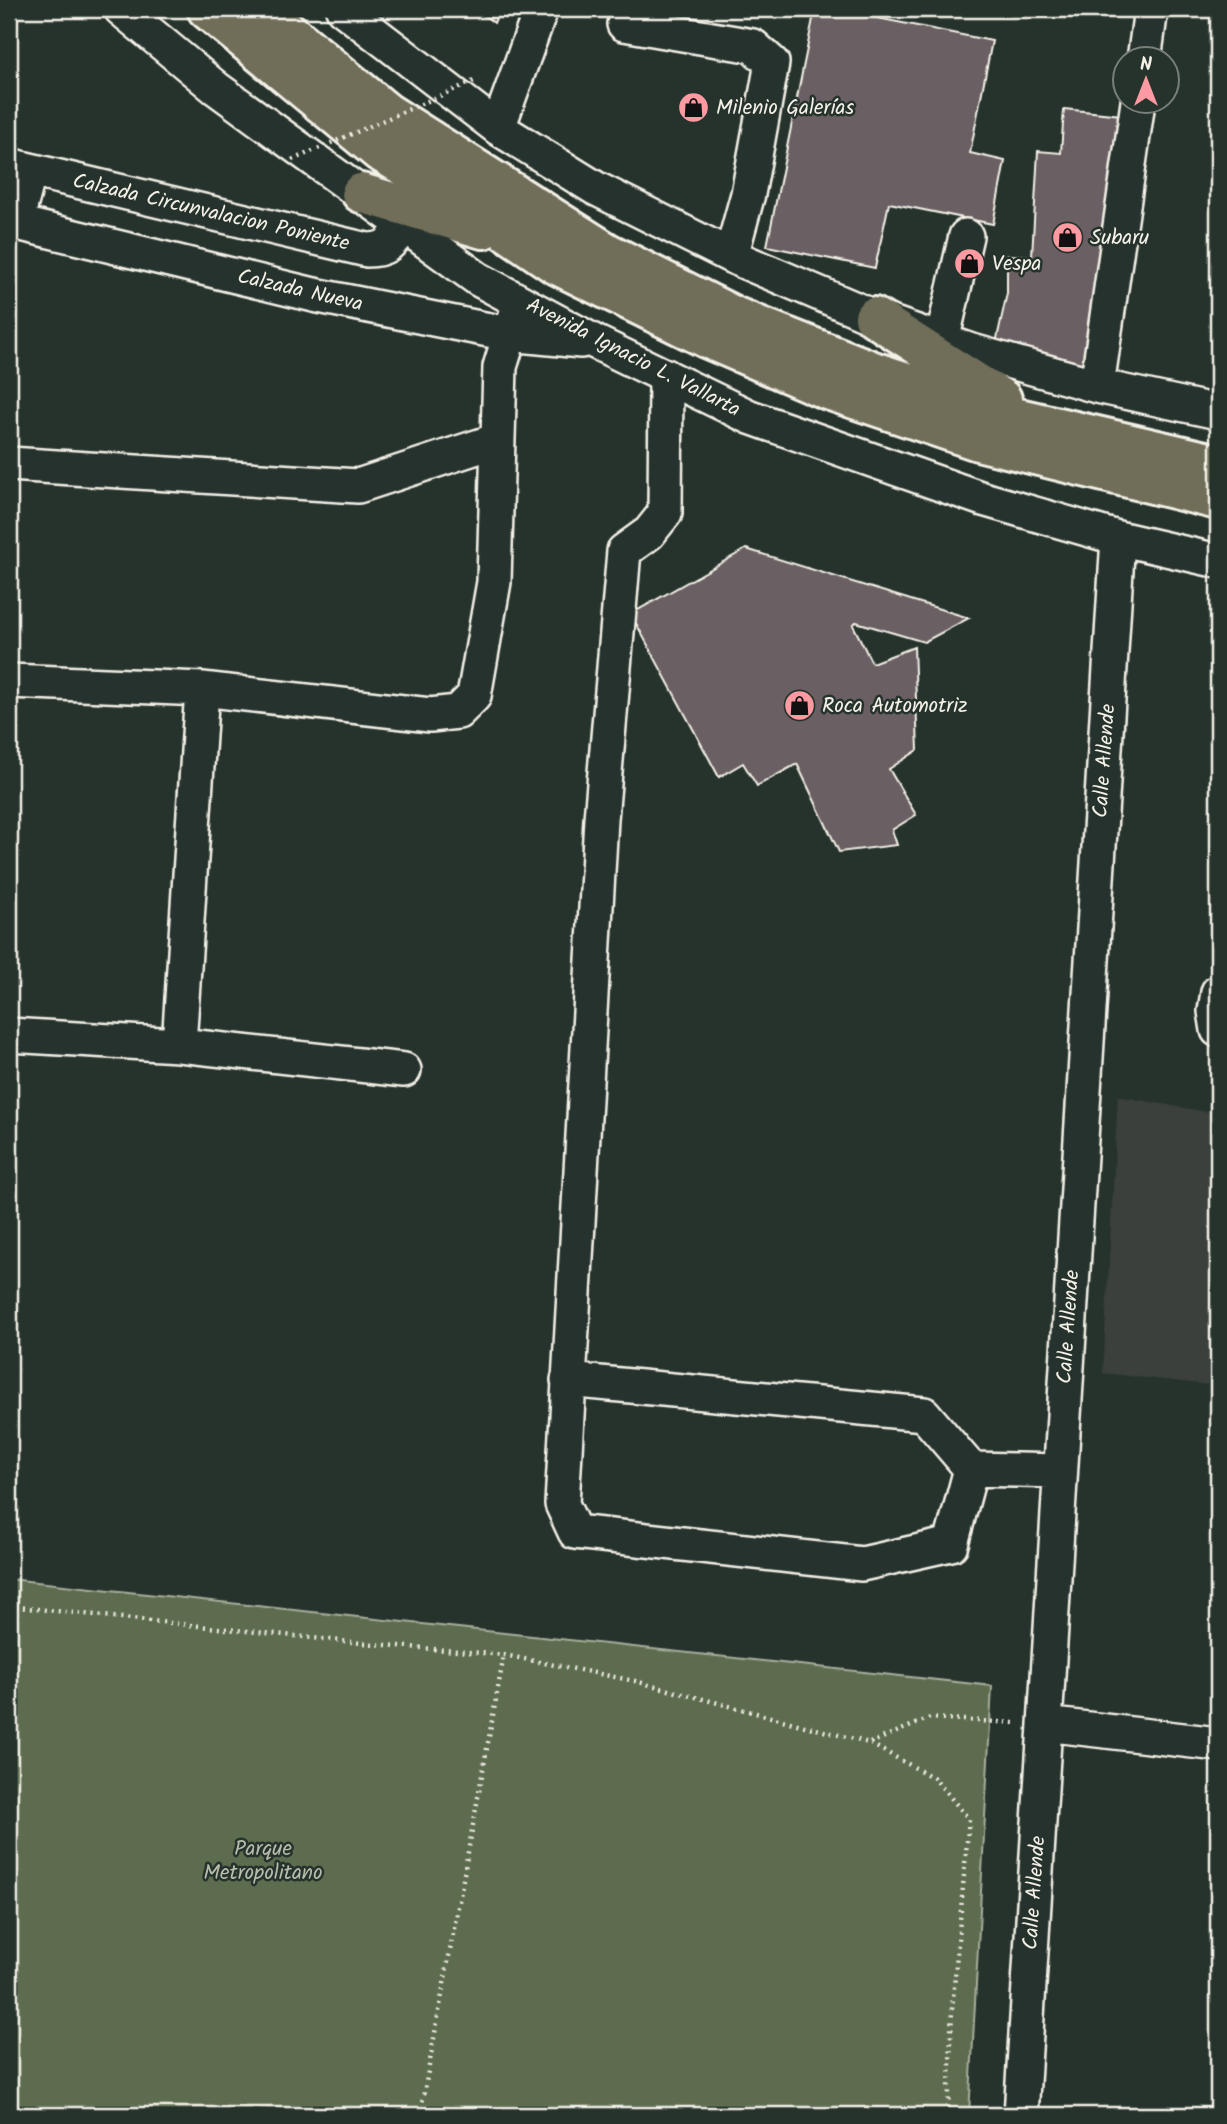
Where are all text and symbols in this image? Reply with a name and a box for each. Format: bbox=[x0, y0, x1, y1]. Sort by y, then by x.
north arrow bbox=[1112, 46, 1182, 116]
text: N bbox=[1140, 50, 1152, 80]
shop icon: Milenio Galerías bbox=[676, 91, 710, 125]
place label: Milenio Galerías bbox=[716, 92, 854, 125]
street label: Calzada Circunvalacion Poniente bbox=[69, 165, 353, 261]
shop icon: Subaru bbox=[1050, 221, 1084, 255]
place label: Subaru bbox=[1090, 222, 1149, 255]
shop icon: Vespa bbox=[952, 247, 986, 281]
place label: Vespa bbox=[992, 248, 1041, 281]
street label: Calzada Nueva bbox=[234, 261, 366, 321]
street label: Avenida Ignacio L. Vallarta bbox=[520, 290, 746, 426]
shop icon: Roca Automotriz bbox=[782, 689, 816, 723]
place label: Roca Automotriz bbox=[822, 690, 967, 723]
street label: Calle Allende bbox=[1085, 702, 1125, 819]
street label: Calle Allende bbox=[1049, 1268, 1089, 1385]
park label: Parque Metropolitano bbox=[204, 1833, 323, 1890]
street label: Calle Allende bbox=[1015, 1834, 1055, 1951]

